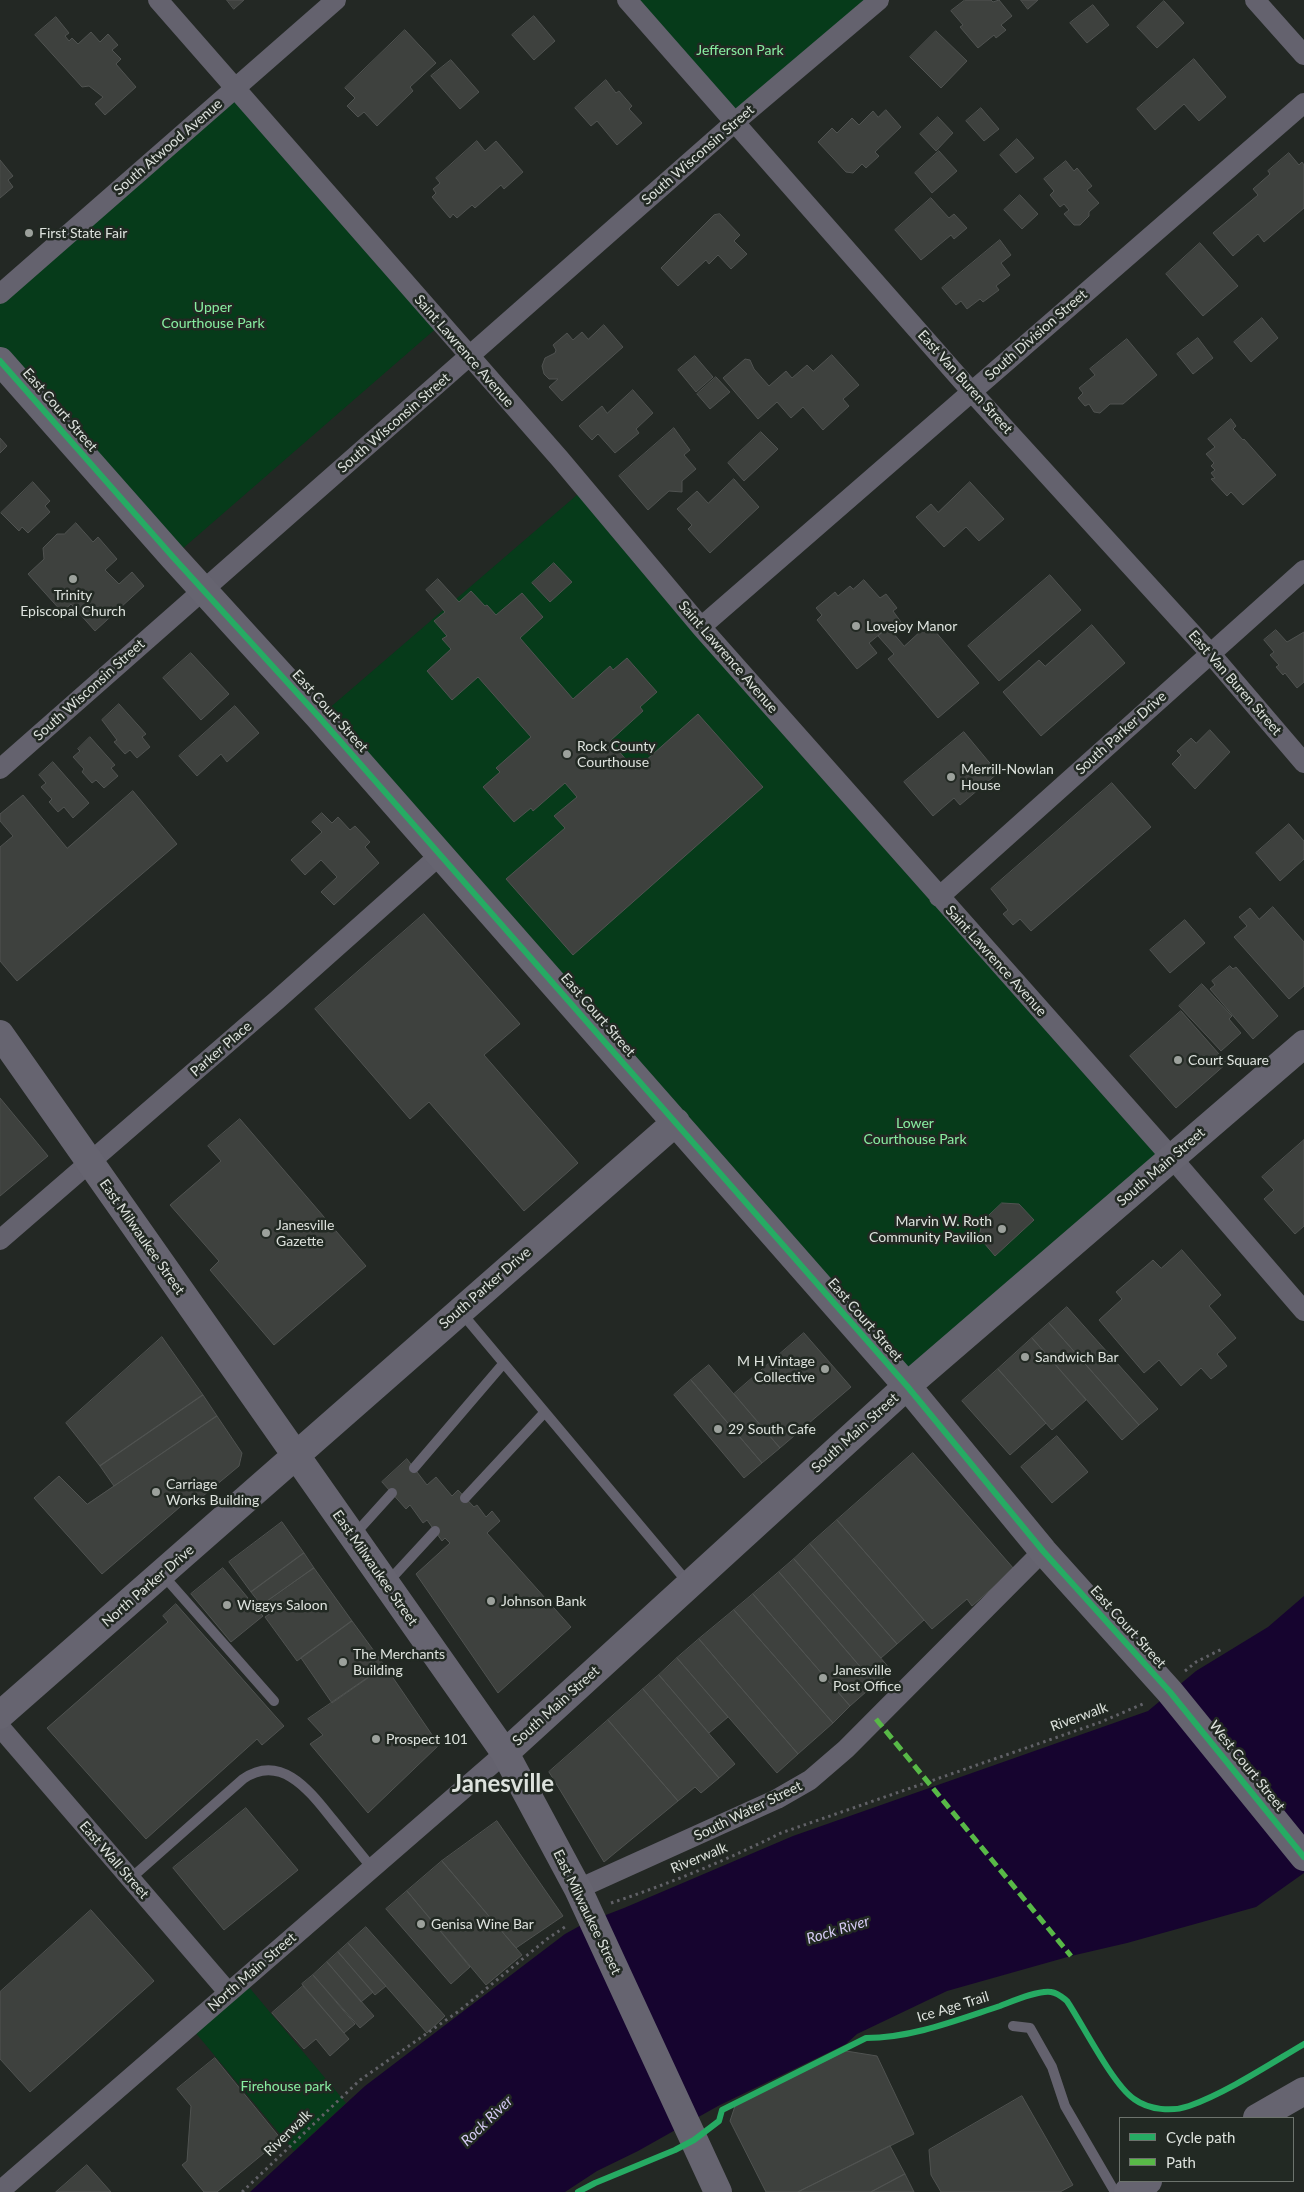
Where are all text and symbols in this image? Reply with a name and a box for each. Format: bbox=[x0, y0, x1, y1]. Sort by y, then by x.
park label: Jefferson Park bbox=[696, 42, 784, 58]
street label: South Atwood Avenue bbox=[110, 95, 226, 199]
street label: South Wisconsin Street bbox=[638, 102, 758, 208]
place label: First State Fair bbox=[39, 225, 127, 241]
marker: First State Fair bbox=[23, 227, 35, 239]
street label: South Division Street bbox=[982, 286, 1090, 384]
street label: Saint Lawrence Avenue bbox=[411, 291, 517, 411]
park label: Upper Courthouse Park bbox=[161, 299, 265, 332]
street label: East Van Buren Street bbox=[914, 327, 1016, 437]
street label: East Court Street bbox=[19, 365, 101, 455]
street label: South Wisconsin Street bbox=[334, 370, 454, 476]
marker: Trinity Episcopal Church bbox=[67, 573, 79, 585]
place label: Trinity Episcopal Church bbox=[20, 587, 126, 620]
street label: Saint Lawrence Avenue bbox=[675, 597, 781, 717]
place label: Lovejoy Manor bbox=[866, 618, 957, 634]
marker: Lovejoy Manor bbox=[850, 620, 862, 632]
street label: East Van Buren Street bbox=[1185, 627, 1285, 739]
street label: South Wisconsin Street bbox=[30, 636, 148, 744]
street label: East Court Street bbox=[289, 666, 371, 756]
street label: South Parker Drive bbox=[1072, 688, 1170, 778]
place label: Rock County Courthouse bbox=[577, 738, 656, 770]
marker: Rock County Courthouse bbox=[561, 748, 573, 760]
place label: Merrill-Nowlan House bbox=[961, 761, 1054, 794]
marker: Merrill-Nowlan House bbox=[945, 771, 957, 783]
street label: Saint Lawrence Avenue bbox=[942, 902, 1050, 1020]
street label: East Court Street bbox=[557, 970, 639, 1060]
street label: Parker Place bbox=[187, 1018, 255, 1080]
place label: Court Square bbox=[1188, 1052, 1269, 1068]
marker: Court Square bbox=[1172, 1054, 1184, 1066]
park label: Lower Courthouse Park bbox=[863, 1115, 967, 1148]
street label: South Main Street bbox=[1114, 1124, 1208, 1210]
street label: East Milwaukee Street bbox=[96, 1176, 188, 1298]
place label: Marvin W. Roth Community Pavilion bbox=[869, 1213, 992, 1246]
place label: Janesville Gazette bbox=[276, 1217, 334, 1250]
marker: Marvin W. Roth Community Pavilion bbox=[996, 1223, 1008, 1235]
marker: Janesville Gazette bbox=[260, 1227, 272, 1239]
street label: South Parker Drive bbox=[436, 1244, 534, 1332]
street label: East Court Street bbox=[824, 1275, 906, 1365]
place label: Sandwich Bar bbox=[1035, 1349, 1119, 1365]
marker: Sandwich Bar bbox=[1019, 1351, 1031, 1363]
place label: M H Vintage Collective bbox=[737, 1353, 815, 1385]
marker: M H Vintage Collective bbox=[819, 1363, 831, 1375]
street label: South Main Street bbox=[808, 1390, 902, 1476]
place label: 29 South Cafe bbox=[728, 1421, 816, 1437]
marker: 29 South Cafe bbox=[712, 1423, 724, 1435]
place label: Carriage Works Building bbox=[166, 1476, 259, 1508]
marker: Carriage Works Building bbox=[150, 1486, 162, 1498]
street label: East Milwaukee Street bbox=[329, 1507, 421, 1629]
street label: North Parker Drive bbox=[99, 1542, 197, 1630]
street label: East Court Street bbox=[1087, 1582, 1169, 1672]
place label: Johnson Bank bbox=[501, 1593, 586, 1609]
marker: Johnson Bank bbox=[485, 1595, 497, 1607]
place label: Wiggys Saloon bbox=[237, 1597, 328, 1613]
marker: Wiggys Saloon bbox=[221, 1599, 233, 1611]
place label: The Merchants Building bbox=[353, 1646, 445, 1678]
marker: The Merchants Building bbox=[337, 1656, 349, 1668]
place label: Janesville Post Office bbox=[833, 1662, 901, 1694]
street label: South Main Street bbox=[509, 1663, 603, 1749]
marker: Janesville Post Office bbox=[817, 1672, 829, 1684]
street label: Riverwalk bbox=[1048, 1699, 1110, 1735]
street label: West Court Street bbox=[1205, 1717, 1289, 1815]
place label: Prospect 101 bbox=[386, 1731, 468, 1747]
marker: Prospect 101 bbox=[370, 1733, 382, 1745]
district label: Janesville bbox=[452, 1770, 554, 1798]
street label: South Water Street bbox=[691, 1778, 805, 1844]
street label: East Wall Street bbox=[76, 1818, 152, 1902]
street label: Riverwalk bbox=[668, 1839, 730, 1877]
street label: East Milwaukee Street bbox=[549, 1847, 625, 1977]
water label: Rock River bbox=[804, 1912, 872, 1948]
place label: Genisa Wine Bar bbox=[431, 1916, 534, 1932]
marker: Genisa Wine Bar bbox=[415, 1918, 427, 1930]
street label: North Main Street bbox=[204, 1929, 300, 2015]
street label: Ice Age Trail bbox=[915, 1988, 991, 2026]
park label: Firehouse park bbox=[240, 2078, 332, 2094]
water label: Rock River bbox=[457, 2092, 517, 2150]
street label: Riverwalk bbox=[261, 2106, 315, 2160]
legend bbox=[1119, 2117, 1294, 2182]
text: Cycle path bbox=[1166, 2128, 1235, 2146]
text: Path bbox=[1166, 2153, 1196, 2171]

